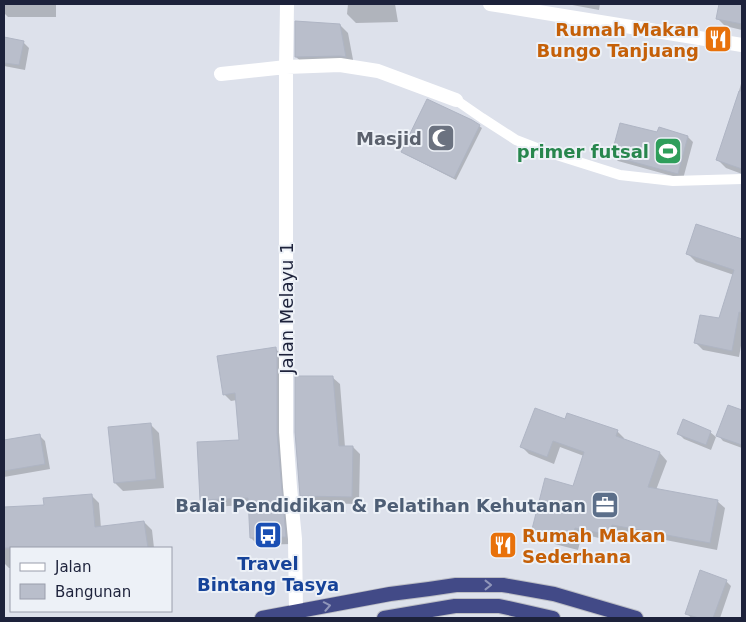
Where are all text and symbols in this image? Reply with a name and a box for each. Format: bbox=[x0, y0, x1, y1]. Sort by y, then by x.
place label: Rumah Makan Bungo Tanjuang bbox=[536, 19, 699, 61]
restaurant icon: Rumah Makan Bungo Tanjuang bbox=[703, 24, 733, 54]
mosque icon: Masjid bbox=[426, 123, 456, 153]
place label: Masjid bbox=[356, 128, 422, 149]
sports icon: primer futsal bbox=[653, 136, 683, 166]
place label: primer futsal bbox=[517, 141, 649, 162]
street label: Jalan Melayu 1 bbox=[276, 242, 297, 375]
office icon: Balai Pendidikan & Pelatihan Kehutanan bbox=[590, 490, 620, 520]
place label: Balai Pendidikan & Pelatihan Kehutanan bbox=[175, 495, 586, 516]
bus stop icon: Travel Bintang Tasya bbox=[253, 520, 283, 550]
place label: Rumah Makan Sederhana bbox=[522, 525, 666, 567]
restaurant icon: Rumah Makan Sederhana bbox=[488, 530, 518, 560]
legend bbox=[10, 547, 172, 612]
place label: Travel Bintang Tasya bbox=[197, 553, 339, 595]
text: Jalan bbox=[54, 558, 91, 576]
one-way arrow bbox=[484, 580, 492, 590]
text: Bangunan bbox=[55, 583, 131, 601]
one-way arrow bbox=[323, 601, 331, 611]

